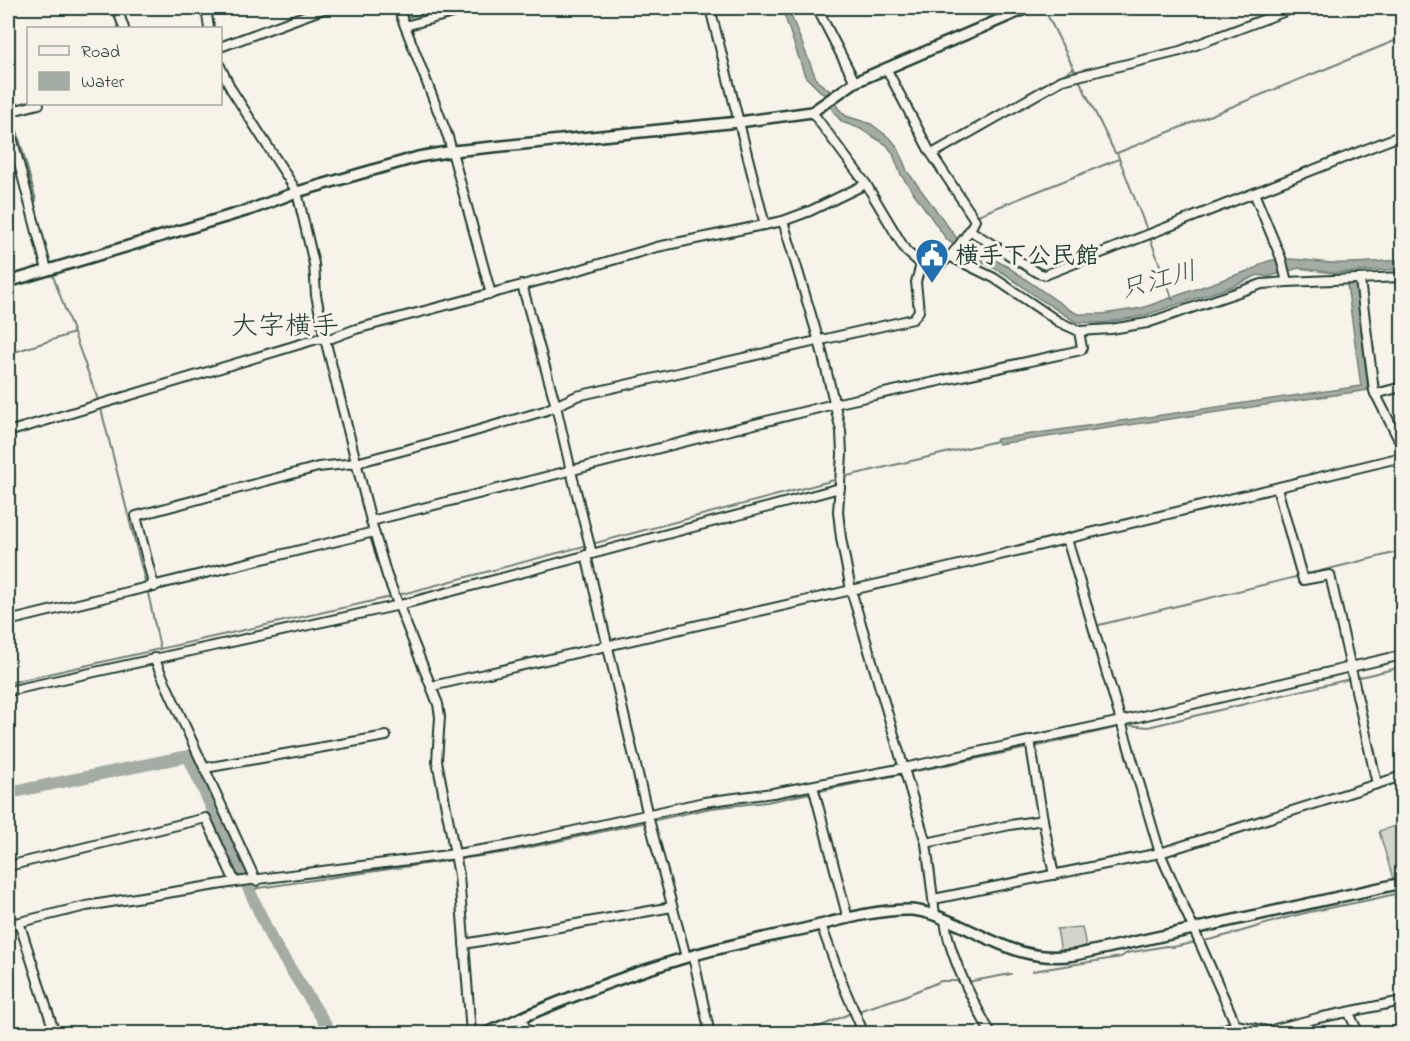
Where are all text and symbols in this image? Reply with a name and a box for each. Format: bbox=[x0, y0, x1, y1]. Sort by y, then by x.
legend bbox=[27, 27, 222, 105]
text: Road bbox=[81, 40, 120, 66]
text: Water bbox=[81, 70, 125, 96]
public building icon: 横手下公民館 bbox=[914, 237, 950, 284]
place label: 横手下公民館 bbox=[955, 240, 1099, 275]
water label: 只江川 bbox=[1116, 253, 1201, 310]
district label: 大字横手 bbox=[231, 308, 339, 347]

